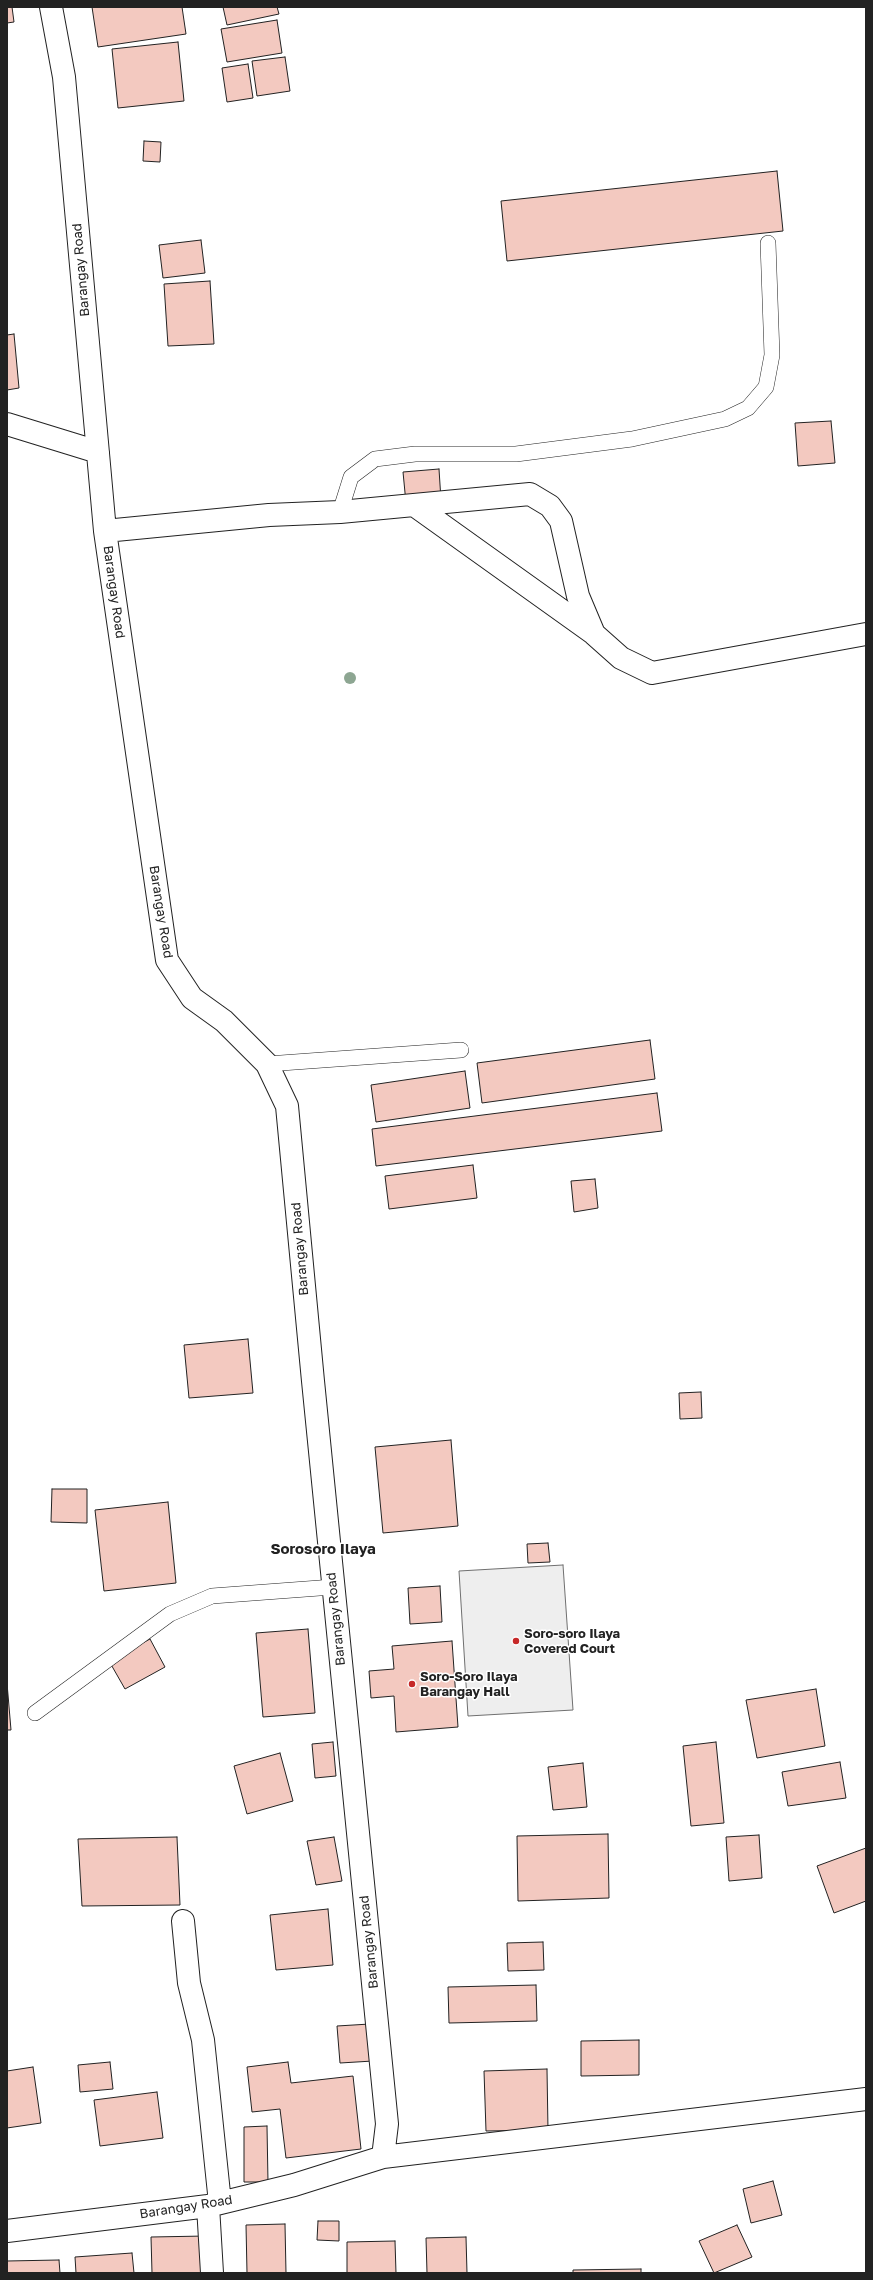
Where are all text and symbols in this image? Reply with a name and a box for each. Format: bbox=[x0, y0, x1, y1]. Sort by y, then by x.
street label: Barangay Road bbox=[69, 223, 93, 317]
street label: Barangay Road bbox=[100, 544, 128, 640]
street label: Barangay Road bbox=[146, 864, 176, 960]
street label: Barangay Road bbox=[288, 1202, 312, 1296]
district label: Sorosoro Ilaya bbox=[270, 1540, 376, 1558]
street label: Barangay Road bbox=[323, 1572, 349, 1666]
place label: Soro-soro Ilaya Covered Court bbox=[524, 1626, 620, 1657]
marker: Soro-soro Ilaya Covered Court bbox=[511, 1636, 521, 1646]
place label: Soro-Soro Ilaya Barangay Hall bbox=[420, 1669, 518, 1700]
marker: Soro-Soro Ilaya Barangay Hall bbox=[407, 1679, 417, 1689]
street label: Barangay Road bbox=[356, 1895, 382, 1989]
street label: Barangay Road bbox=[138, 2192, 234, 2222]

